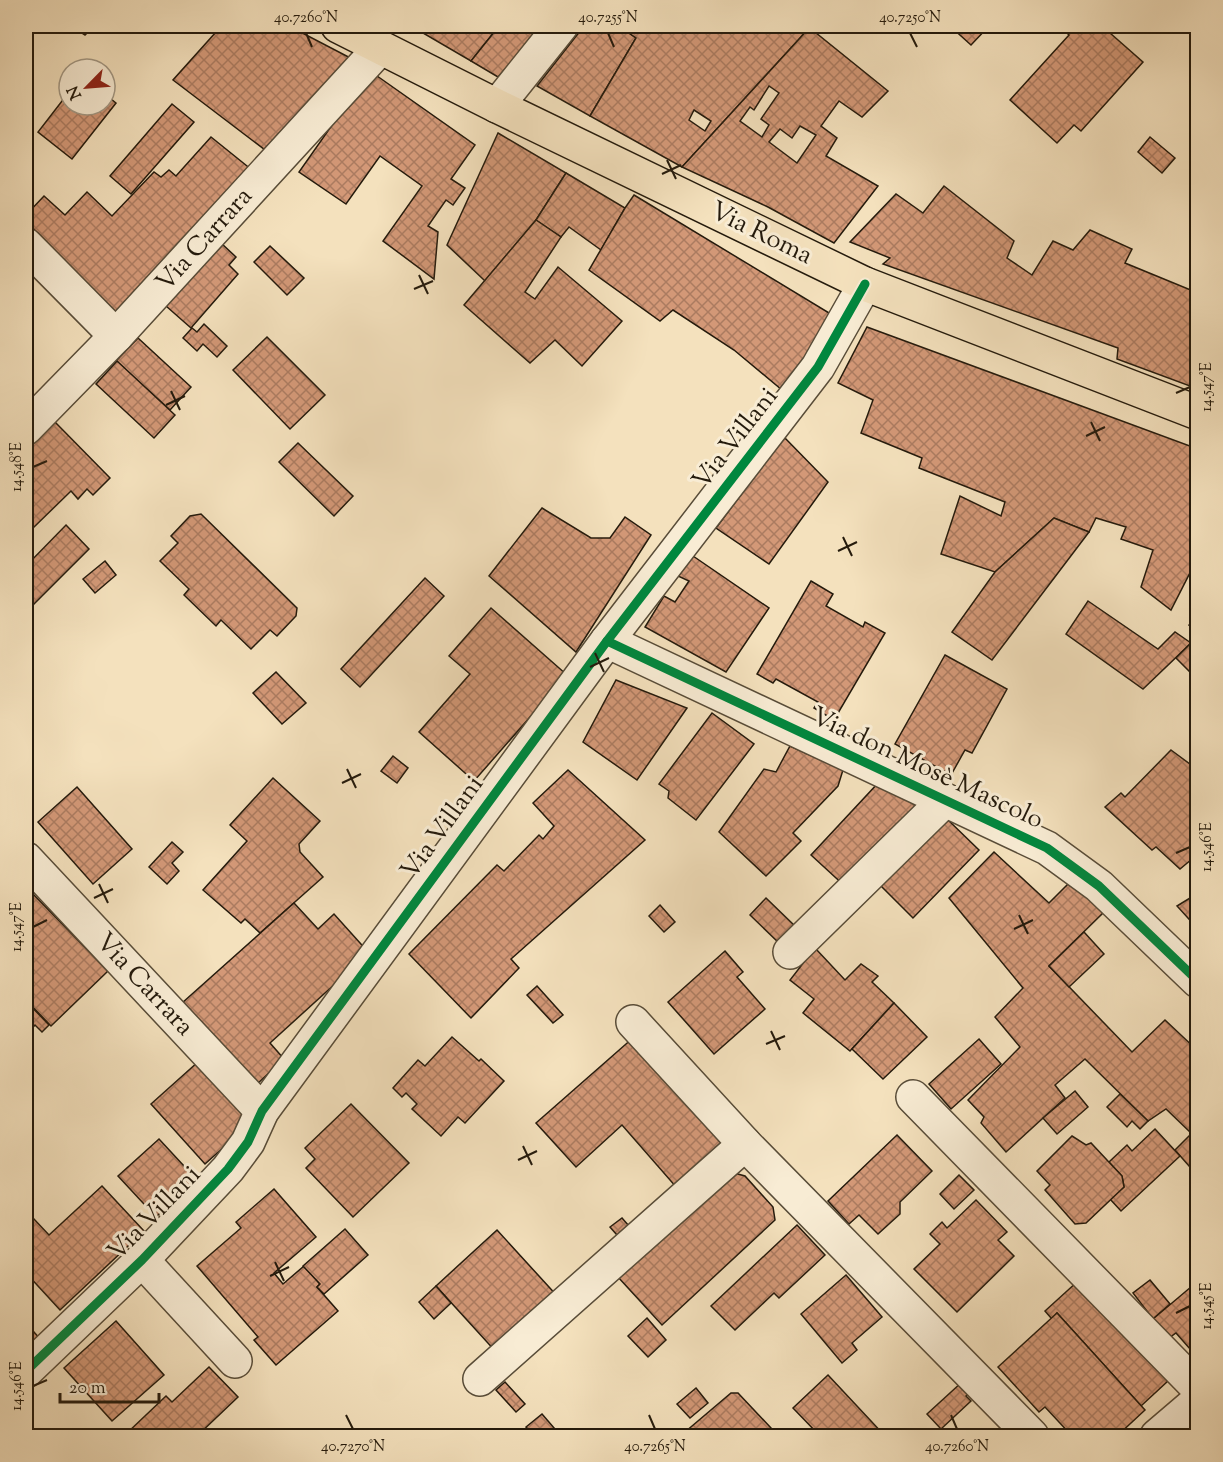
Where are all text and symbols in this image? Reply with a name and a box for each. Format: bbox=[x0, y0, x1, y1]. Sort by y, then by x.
text: 40.7260°N bbox=[274, 8, 338, 29]
text: 40.7255°N bbox=[578, 8, 638, 29]
text: 40.7250°N bbox=[879, 8, 941, 29]
north arrow bbox=[57, 57, 117, 117]
text: N bbox=[62, 81, 89, 103]
street label: Via Carrara bbox=[148, 180, 262, 300]
street label: Via Roma bbox=[703, 193, 819, 275]
text: 14.547°E bbox=[1197, 362, 1218, 412]
street label: Via Villani bbox=[684, 380, 788, 498]
text: 14.548°E bbox=[7, 442, 28, 492]
street label: Via don Mosè Mascolo bbox=[805, 699, 1049, 839]
street label: Via Villani bbox=[393, 768, 493, 888]
text: 14.546°E bbox=[1197, 822, 1218, 872]
text: 14.547°E bbox=[7, 902, 28, 952]
street label: Via Carrara bbox=[86, 925, 202, 1045]
street label: Via Villani bbox=[100, 1158, 210, 1270]
text: 14.545°E bbox=[1197, 1282, 1218, 1330]
text: 14.546°E bbox=[7, 1361, 28, 1411]
scale bar bbox=[60, 1366, 159, 1404]
text: 20 m bbox=[69, 1376, 106, 1402]
text: 40.7270°N bbox=[321, 1437, 385, 1458]
text: 40.7265°N bbox=[624, 1437, 686, 1458]
text: 40.7260°N bbox=[925, 1437, 989, 1458]

